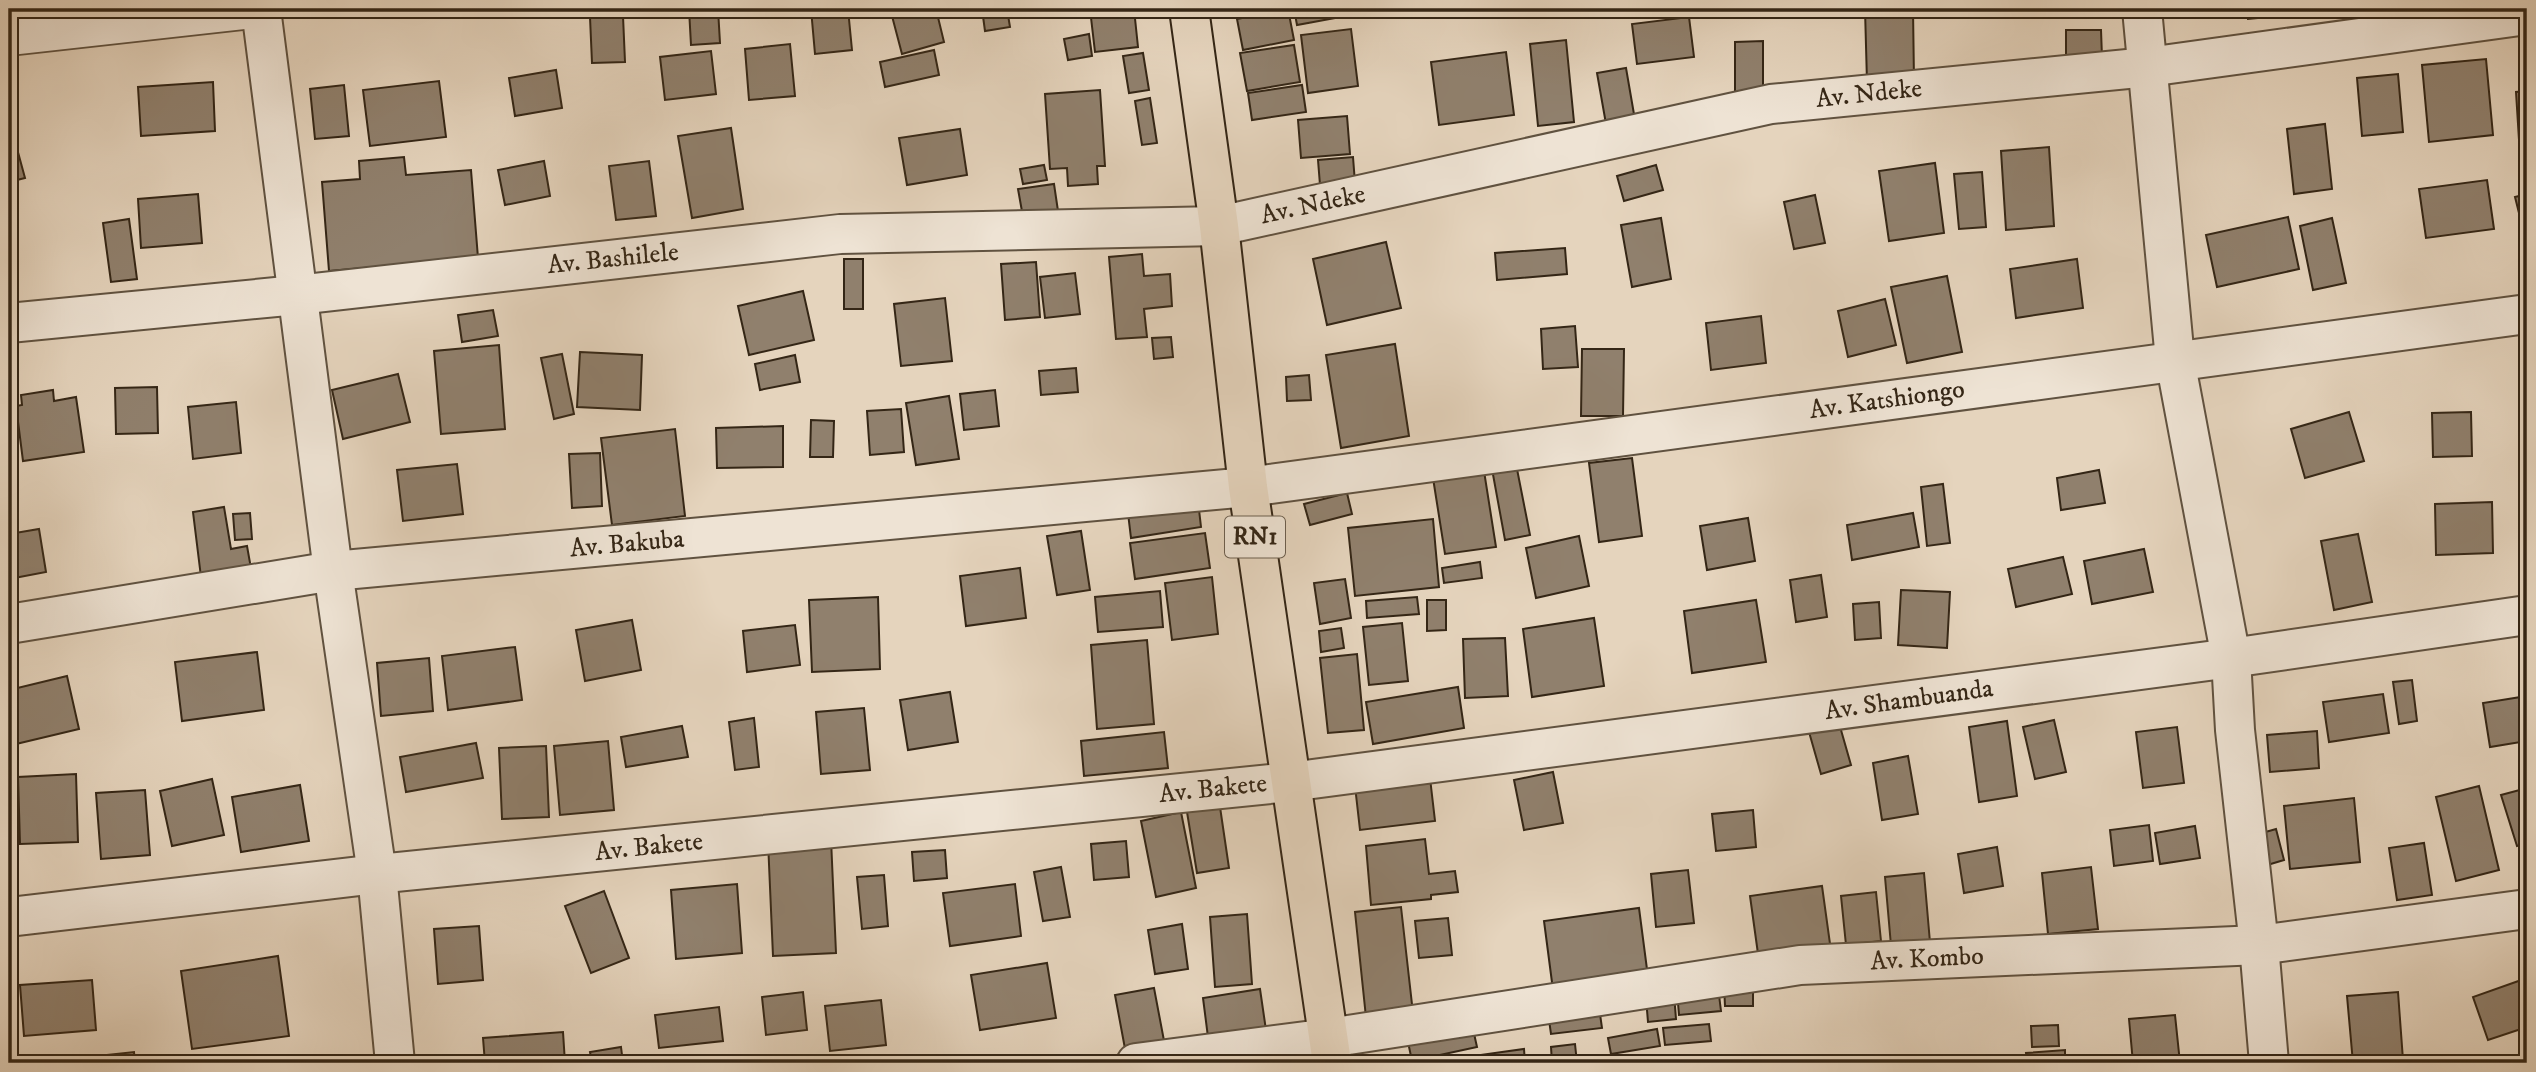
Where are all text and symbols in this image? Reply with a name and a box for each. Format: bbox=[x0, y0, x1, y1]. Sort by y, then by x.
street label: Av. Ndeke bbox=[1814, 72, 1924, 116]
street label: Av. Ndeke bbox=[1257, 178, 1369, 232]
street label: Av. Bashilele bbox=[546, 236, 680, 282]
street label: Av. Katshiongo bbox=[1807, 373, 1967, 427]
road number: RN1 bbox=[1225, 516, 1285, 558]
street label: Av. Bakuba bbox=[568, 523, 686, 565]
street label: Av. Shambuanda bbox=[1823, 672, 1995, 728]
street label: Av. Bakete bbox=[1157, 767, 1269, 811]
street label: Av. Bakete bbox=[593, 825, 705, 869]
street label: Av. Kombo bbox=[1869, 940, 1985, 978]

